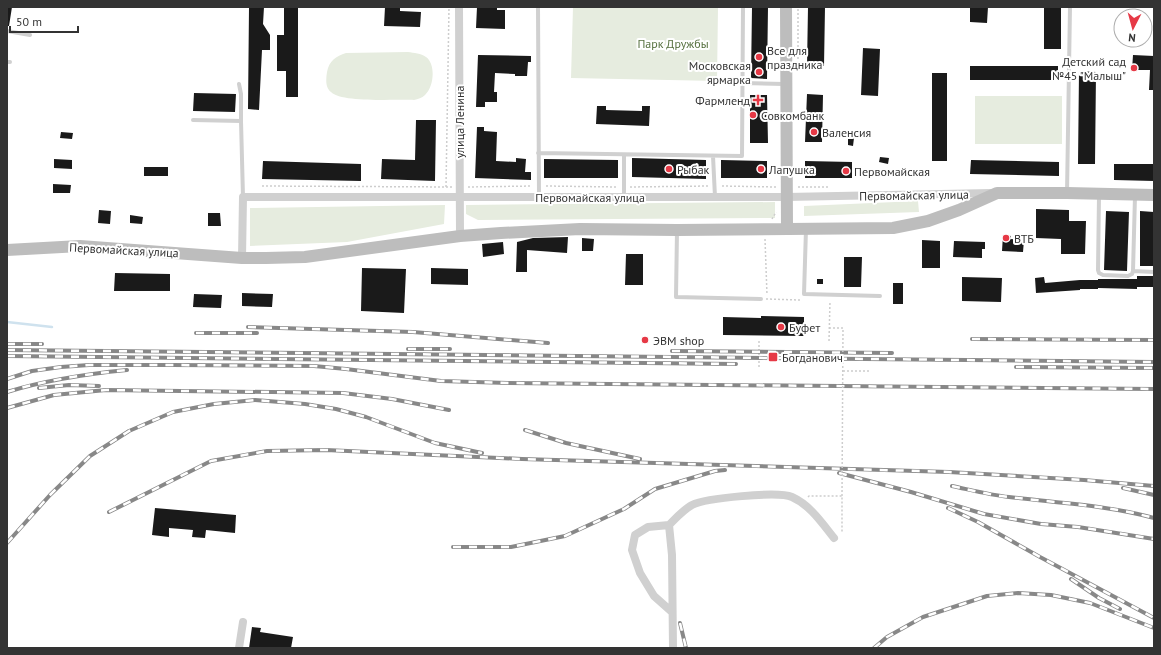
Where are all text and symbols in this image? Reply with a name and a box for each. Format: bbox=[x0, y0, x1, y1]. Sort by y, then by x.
scale bar bbox=[10, 8, 78, 34]
north arrow bbox=[1113, 8, 1153, 48]
text: 50 m bbox=[16, 14, 42, 29]
text: N bbox=[1128, 31, 1136, 45]
park label: Парк Дружбы bbox=[637, 36, 709, 51]
place label: Все для праздника bbox=[767, 43, 822, 72]
marker: Все для праздника bbox=[754, 52, 764, 62]
place label: Детский сад №45 "Малыш" bbox=[1052, 54, 1127, 83]
place label: Московская ярмарка bbox=[689, 58, 751, 87]
marker: Детский сад №45 "Малыш" bbox=[1129, 63, 1139, 73]
marker: Московская ярмарка bbox=[754, 67, 764, 77]
street label: улица Ленина bbox=[452, 86, 467, 158]
place label: Фармленд bbox=[695, 93, 751, 108]
marker: Фармленд bbox=[753, 95, 763, 105]
place label: Совкомбанк bbox=[761, 108, 824, 123]
marker: Совкомбанк bbox=[748, 110, 758, 120]
place label: Валенсия bbox=[822, 125, 871, 140]
marker: Валенсия bbox=[809, 127, 819, 137]
place label: Рыбак bbox=[677, 162, 710, 177]
place label: Лапушка bbox=[768, 162, 815, 177]
marker: Рыбак bbox=[664, 164, 674, 174]
marker: Лапушка bbox=[756, 164, 766, 174]
place label: Первомайская bbox=[854, 164, 930, 179]
marker: Первомайская bbox=[841, 166, 851, 176]
street label: Первомайская улица bbox=[859, 187, 969, 203]
street label: Первомайская улица bbox=[535, 190, 645, 205]
place label: ВТБ bbox=[1014, 231, 1034, 246]
marker: ВТБ bbox=[1001, 233, 1011, 243]
street label: Первомайская улица bbox=[69, 240, 179, 260]
place label: Буфет bbox=[789, 320, 820, 335]
marker: Буфет bbox=[776, 322, 786, 332]
place label: ЭВМ shop bbox=[653, 333, 704, 348]
marker: ЭВМ shop bbox=[640, 335, 650, 345]
place label: Богданович bbox=[782, 350, 843, 365]
marker: Богданович bbox=[767, 351, 779, 363]

